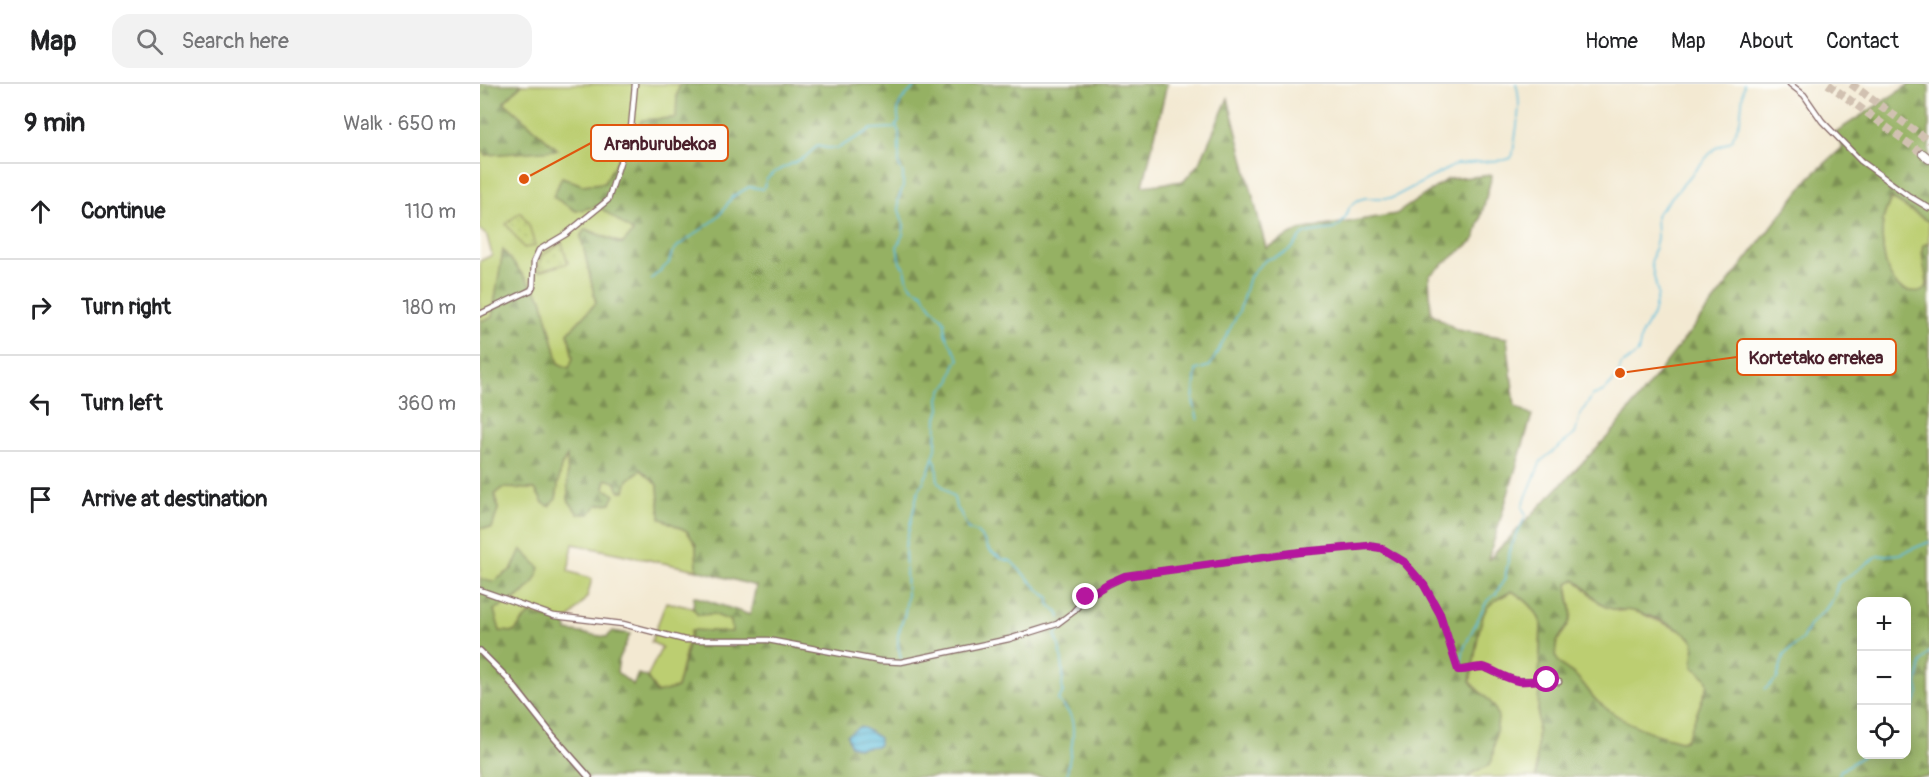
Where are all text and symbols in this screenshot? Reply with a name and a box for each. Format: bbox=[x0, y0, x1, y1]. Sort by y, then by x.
search box bbox=[112, 14, 532, 68]
text: Map bbox=[30, 24, 76, 59]
icon: search bbox=[133, 25, 166, 58]
text: Search here bbox=[181, 27, 289, 55]
text: Home bbox=[1585, 28, 1638, 55]
text: Map bbox=[1671, 28, 1706, 55]
text: About bbox=[1739, 28, 1793, 55]
text: Contact bbox=[1826, 28, 1899, 55]
text: 9 min bbox=[24, 107, 85, 139]
text: Walk · 650 m bbox=[343, 111, 456, 136]
callout: Aranburubekoa bbox=[591, 125, 728, 161]
text: Aranburubekoa bbox=[604, 133, 717, 156]
icon: ahead bbox=[24, 195, 57, 228]
text: Continue bbox=[81, 197, 165, 225]
text: 110 m bbox=[405, 199, 456, 224]
icon: right bbox=[24, 291, 57, 324]
text: Turn right bbox=[81, 293, 171, 321]
text: 180 m bbox=[402, 295, 456, 320]
callout: Kortetako errekea bbox=[1737, 339, 1896, 375]
text: Kortetako errekea bbox=[1749, 347, 1884, 370]
icon: left bbox=[24, 387, 57, 420]
text: Turn left bbox=[81, 389, 163, 417]
text: 360 m bbox=[397, 391, 456, 416]
icon: arrive bbox=[24, 483, 57, 516]
text: Arrive at destination bbox=[81, 485, 267, 513]
route end bbox=[1072, 583, 1098, 609]
map controls bbox=[1857, 597, 1911, 759]
button: + bbox=[1857, 597, 1911, 651]
button: − bbox=[1857, 651, 1911, 705]
route start bbox=[1533, 666, 1559, 692]
button: locate bbox=[1857, 705, 1911, 759]

